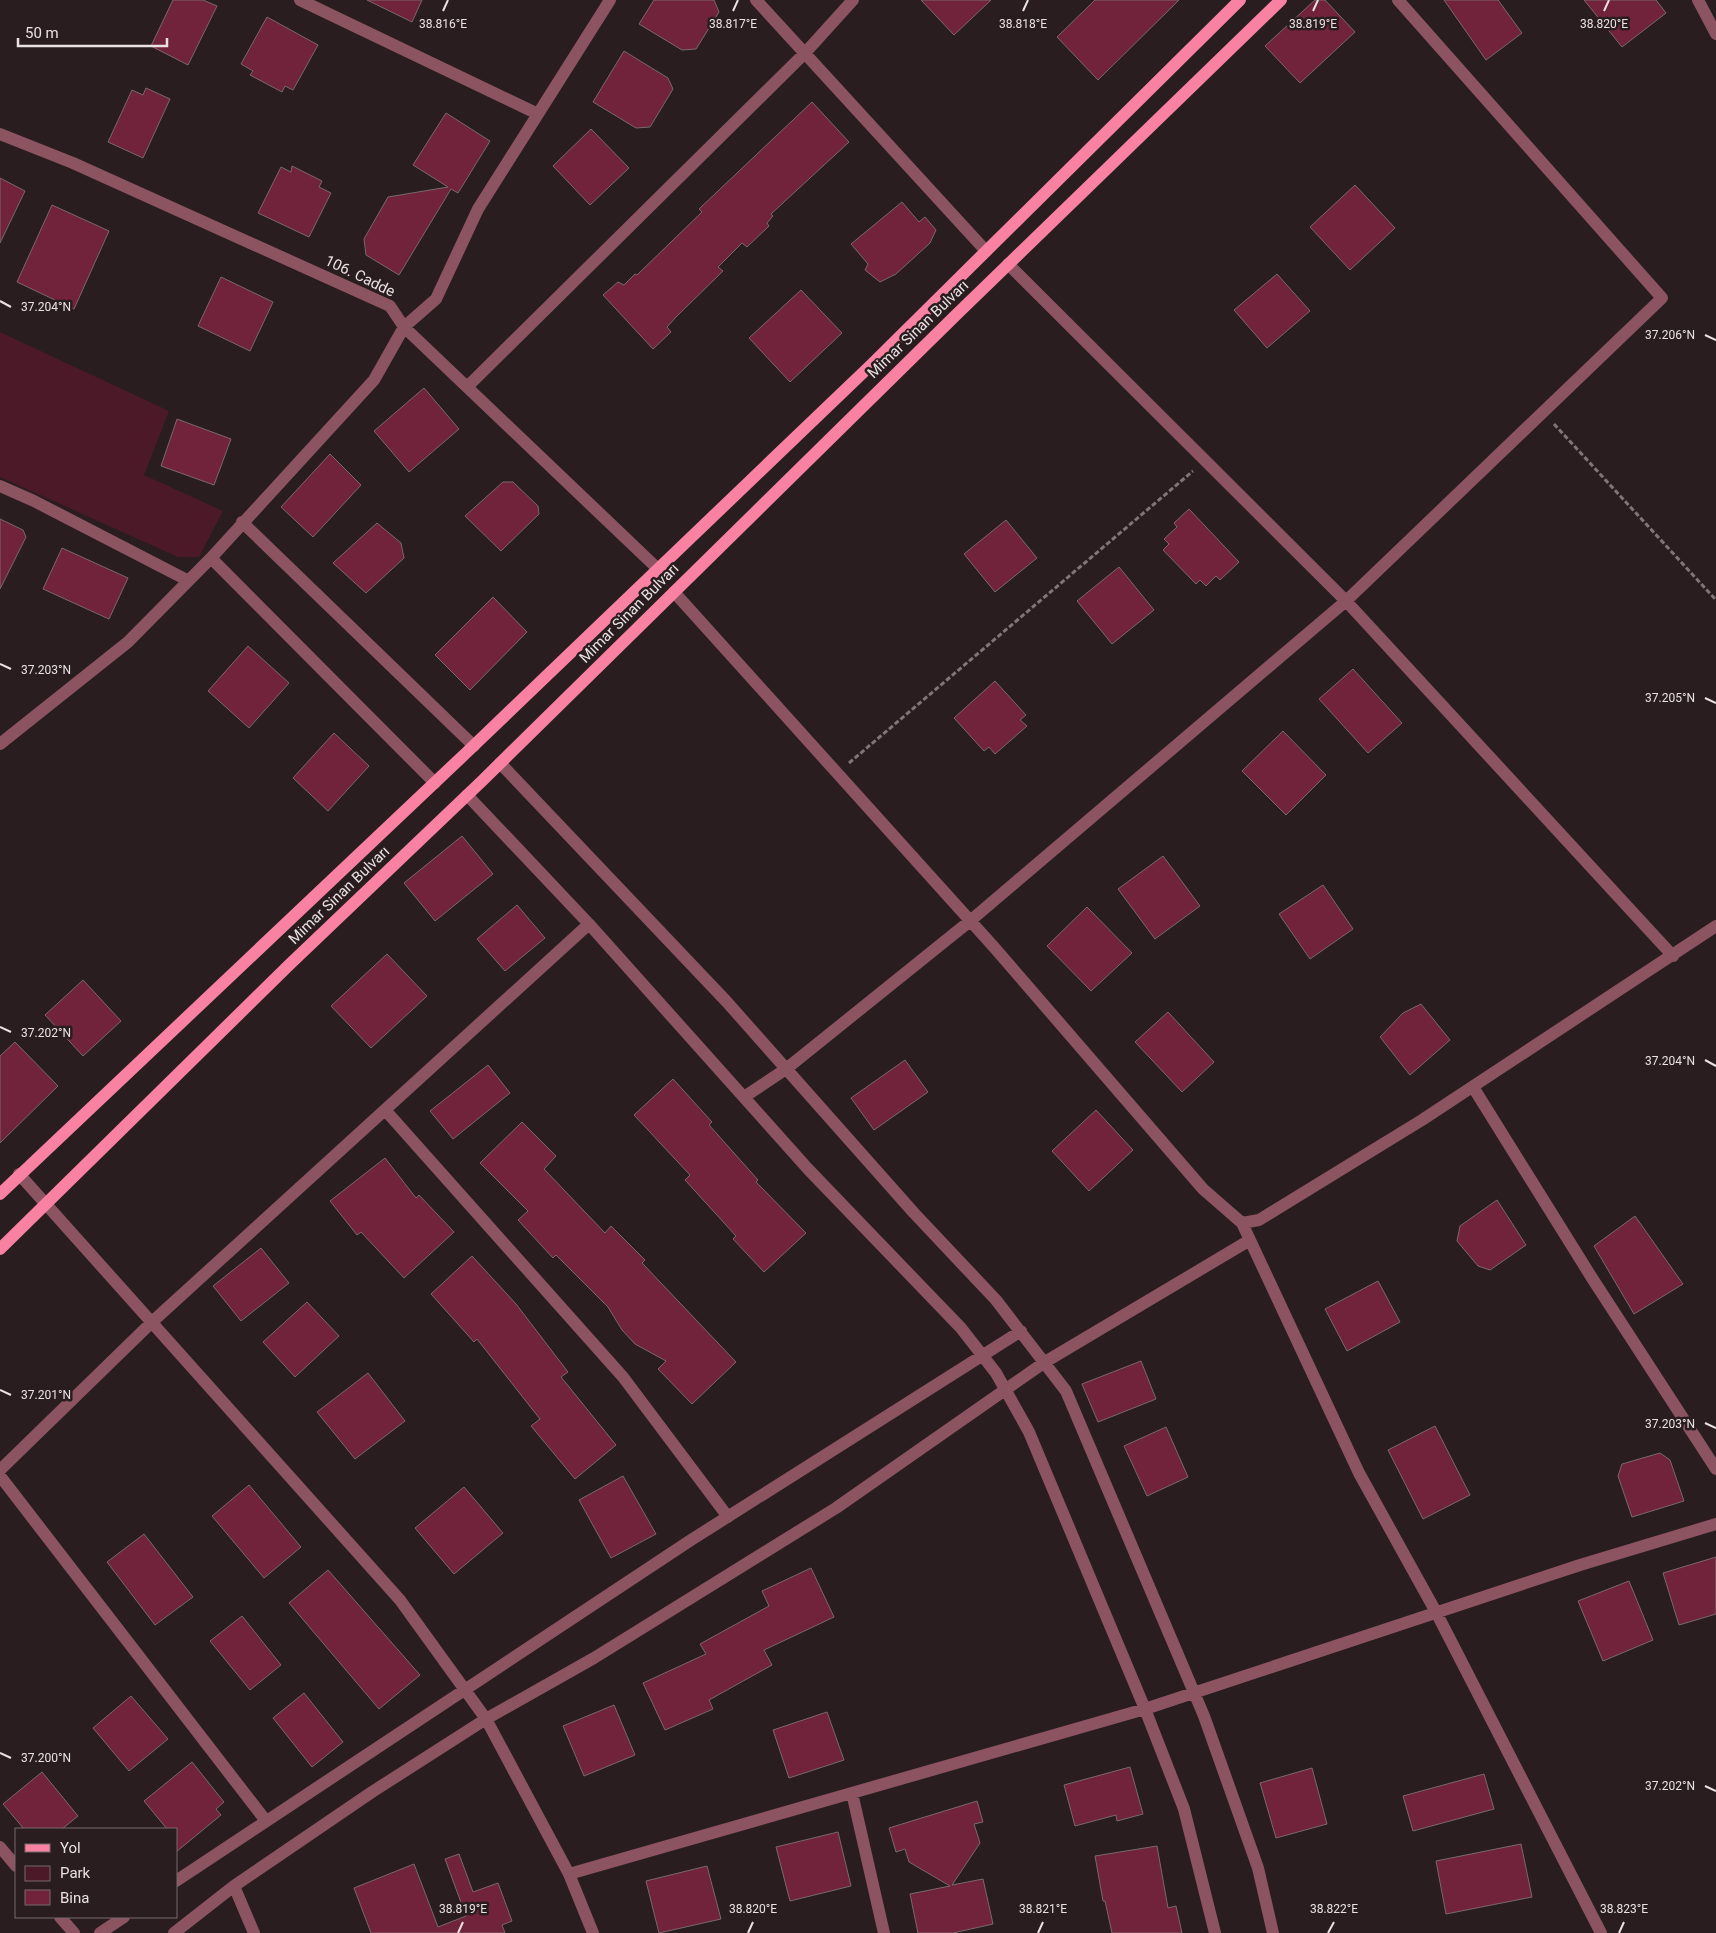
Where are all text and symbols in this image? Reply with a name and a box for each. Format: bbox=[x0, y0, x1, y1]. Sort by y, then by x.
scale bar bbox=[18, 15, 166, 47]
text: 38.816°E bbox=[419, 17, 467, 31]
text: 38.817°E bbox=[709, 17, 757, 31]
text: 38.818°E bbox=[999, 17, 1047, 31]
text: 38.819°E bbox=[1289, 17, 1337, 31]
text: 38.820°E bbox=[1580, 17, 1628, 31]
text: 50 m bbox=[25, 24, 59, 42]
street label: 106. Cadde bbox=[322, 251, 398, 301]
street label: Mimar Sinan Bulvarı bbox=[864, 276, 972, 382]
text: 37.204°N bbox=[21, 300, 71, 314]
text: 37.206°N bbox=[1645, 328, 1695, 342]
street label: Mimar Sinan Bulvarı bbox=[576, 560, 682, 666]
text: 37.203°N bbox=[21, 663, 71, 677]
text: 37.205°N bbox=[1645, 691, 1695, 705]
street label: Mimar Sinan Bulvarı bbox=[285, 842, 393, 948]
text: 37.202°N bbox=[21, 1026, 71, 1040]
text: 37.204°N bbox=[1645, 1054, 1695, 1068]
text: 37.201°N bbox=[21, 1388, 71, 1402]
text: 37.203°N bbox=[1645, 1417, 1695, 1431]
text: 37.200°N bbox=[21, 1751, 71, 1765]
text: 37.202°N bbox=[1645, 1779, 1695, 1793]
legend bbox=[15, 1828, 178, 1918]
text: Yol bbox=[60, 1839, 81, 1857]
text: Park bbox=[60, 1864, 91, 1882]
text: Bina bbox=[60, 1889, 89, 1907]
text: 38.819°E bbox=[439, 1902, 487, 1916]
text: 38.820°E bbox=[729, 1902, 777, 1916]
text: 38.821°E bbox=[1019, 1902, 1067, 1916]
text: 38.822°E bbox=[1310, 1902, 1358, 1916]
text: 38.823°E bbox=[1600, 1902, 1648, 1916]

